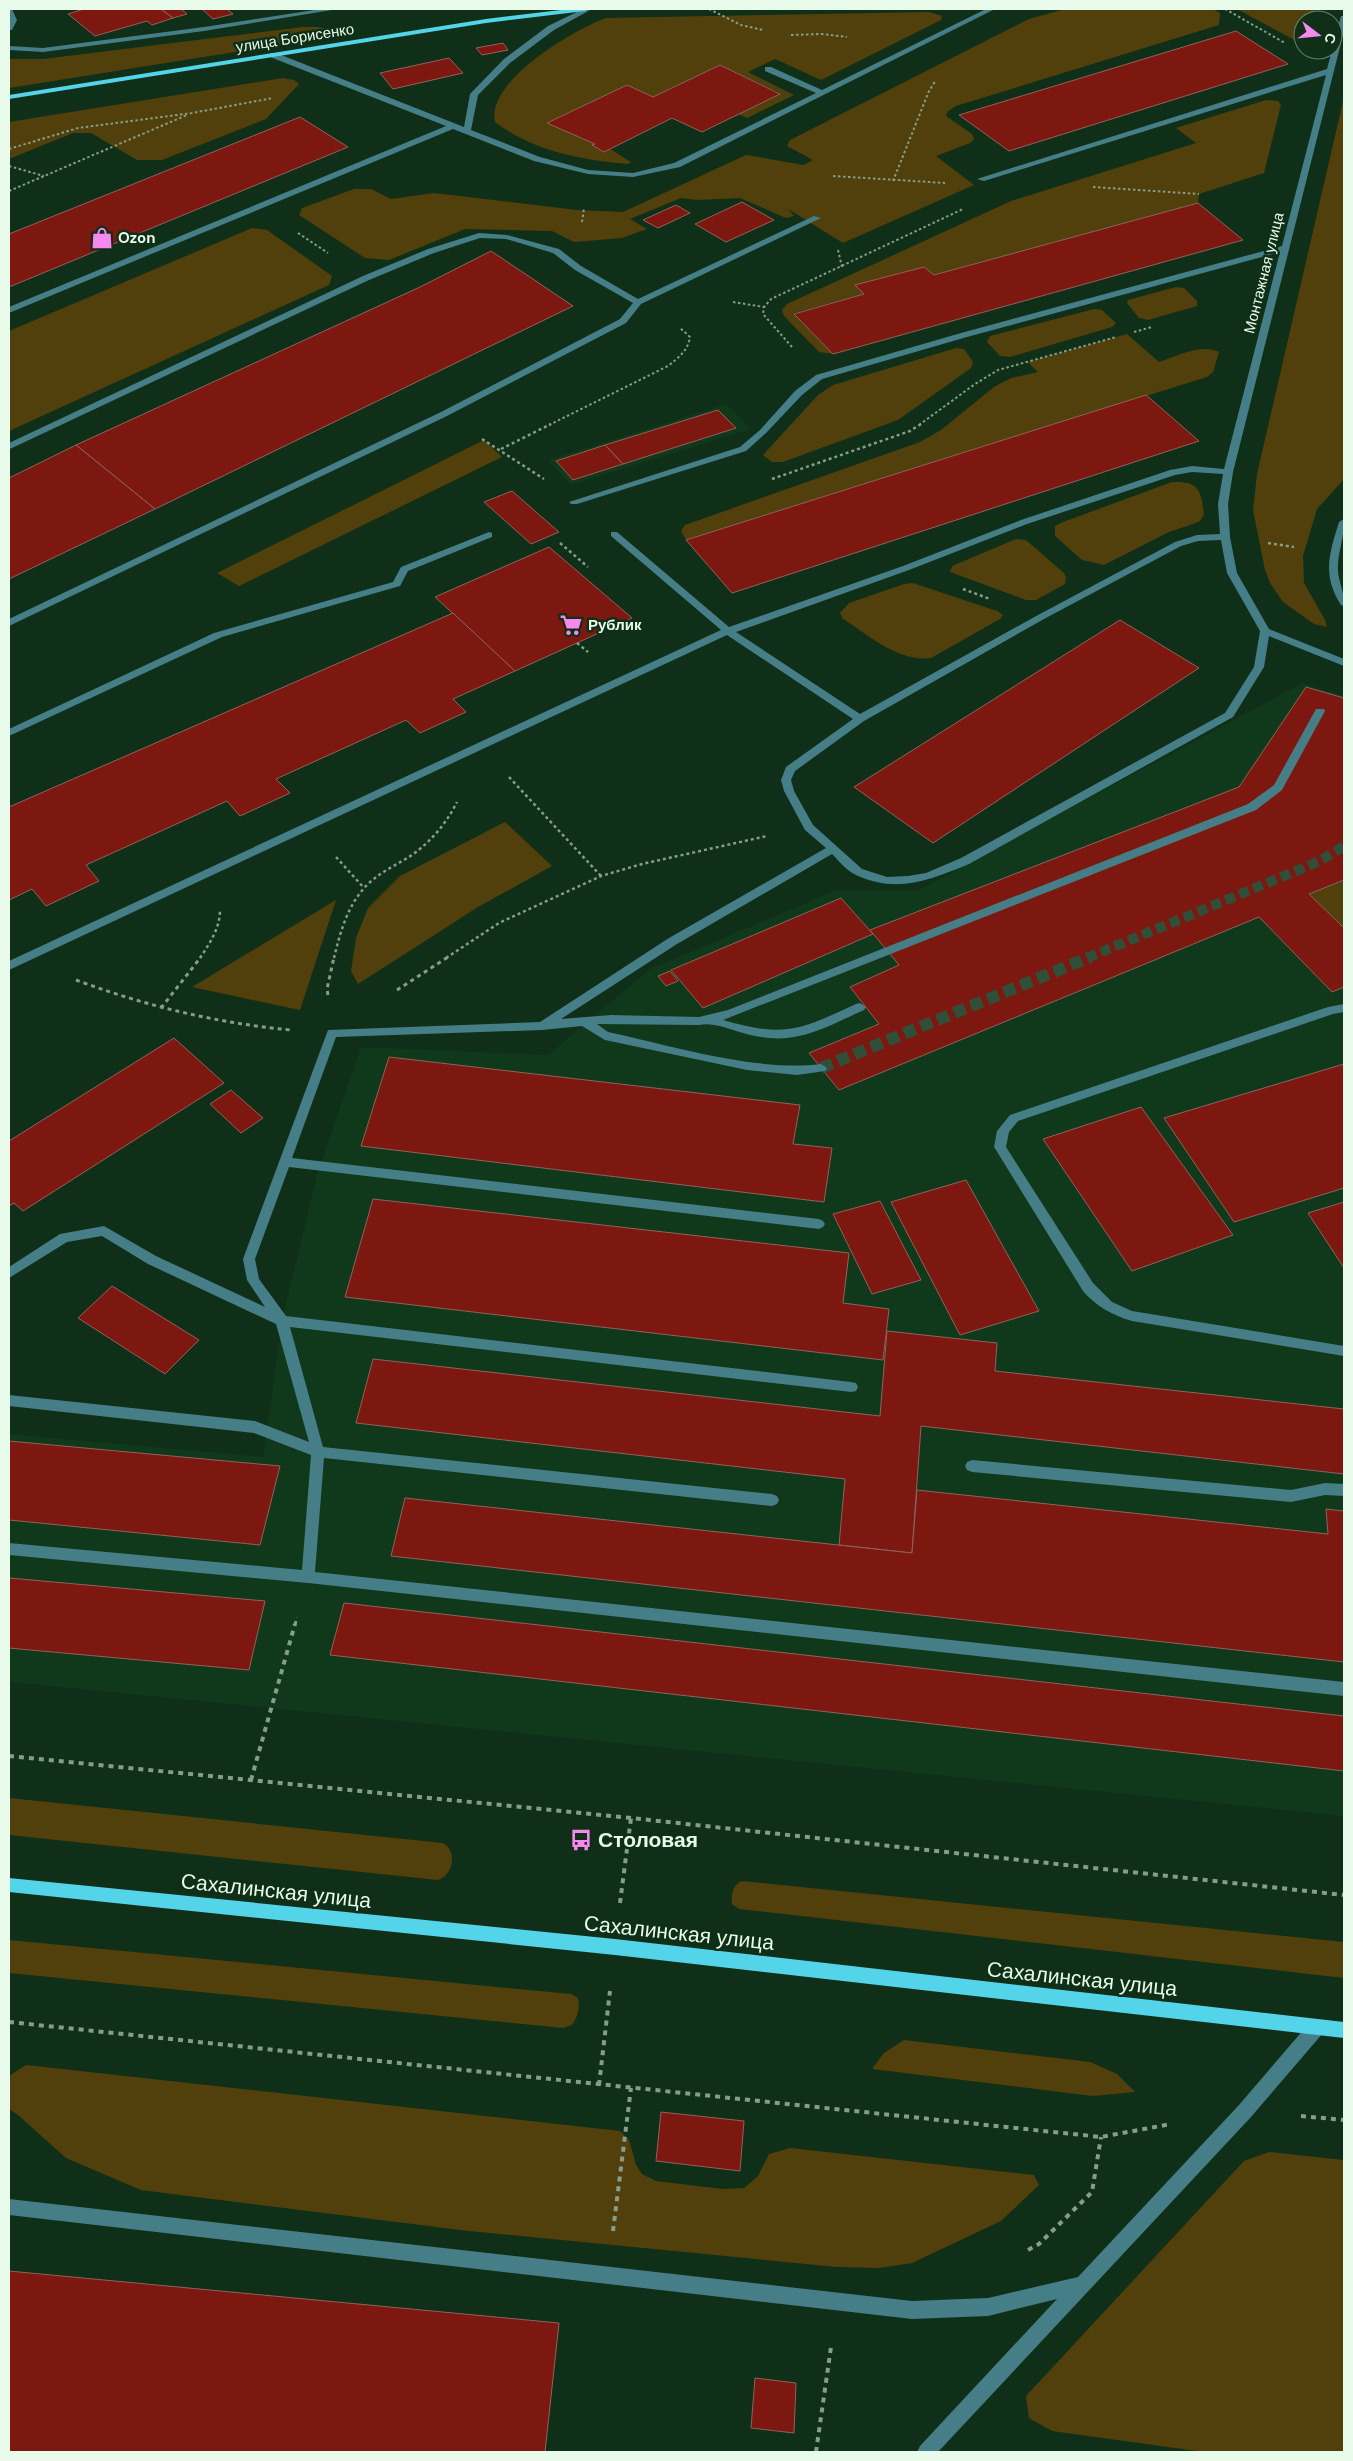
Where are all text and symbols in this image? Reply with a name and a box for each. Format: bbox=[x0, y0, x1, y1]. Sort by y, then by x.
north arrow bbox=[1293, 10, 1343, 60]
street label: улица Борисенко bbox=[234, 19, 356, 57]
text: С bbox=[1320, 31, 1341, 46]
street label: Монтажная улица bbox=[1239, 210, 1289, 336]
shop icon: Ozon bbox=[89, 225, 115, 251]
place label: Ozon bbox=[118, 228, 156, 248]
supermarket icon: Рублик bbox=[558, 612, 584, 638]
place label: Рублик bbox=[588, 615, 642, 635]
place label: Столовая bbox=[598, 1826, 698, 1854]
bus stop icon: Столовая bbox=[568, 1827, 594, 1853]
street label: Сахалинская улица bbox=[179, 1867, 373, 1915]
street label: Сахалинская улица bbox=[582, 1909, 776, 1957]
street label: Сахалинская улица bbox=[985, 1955, 1179, 2003]

